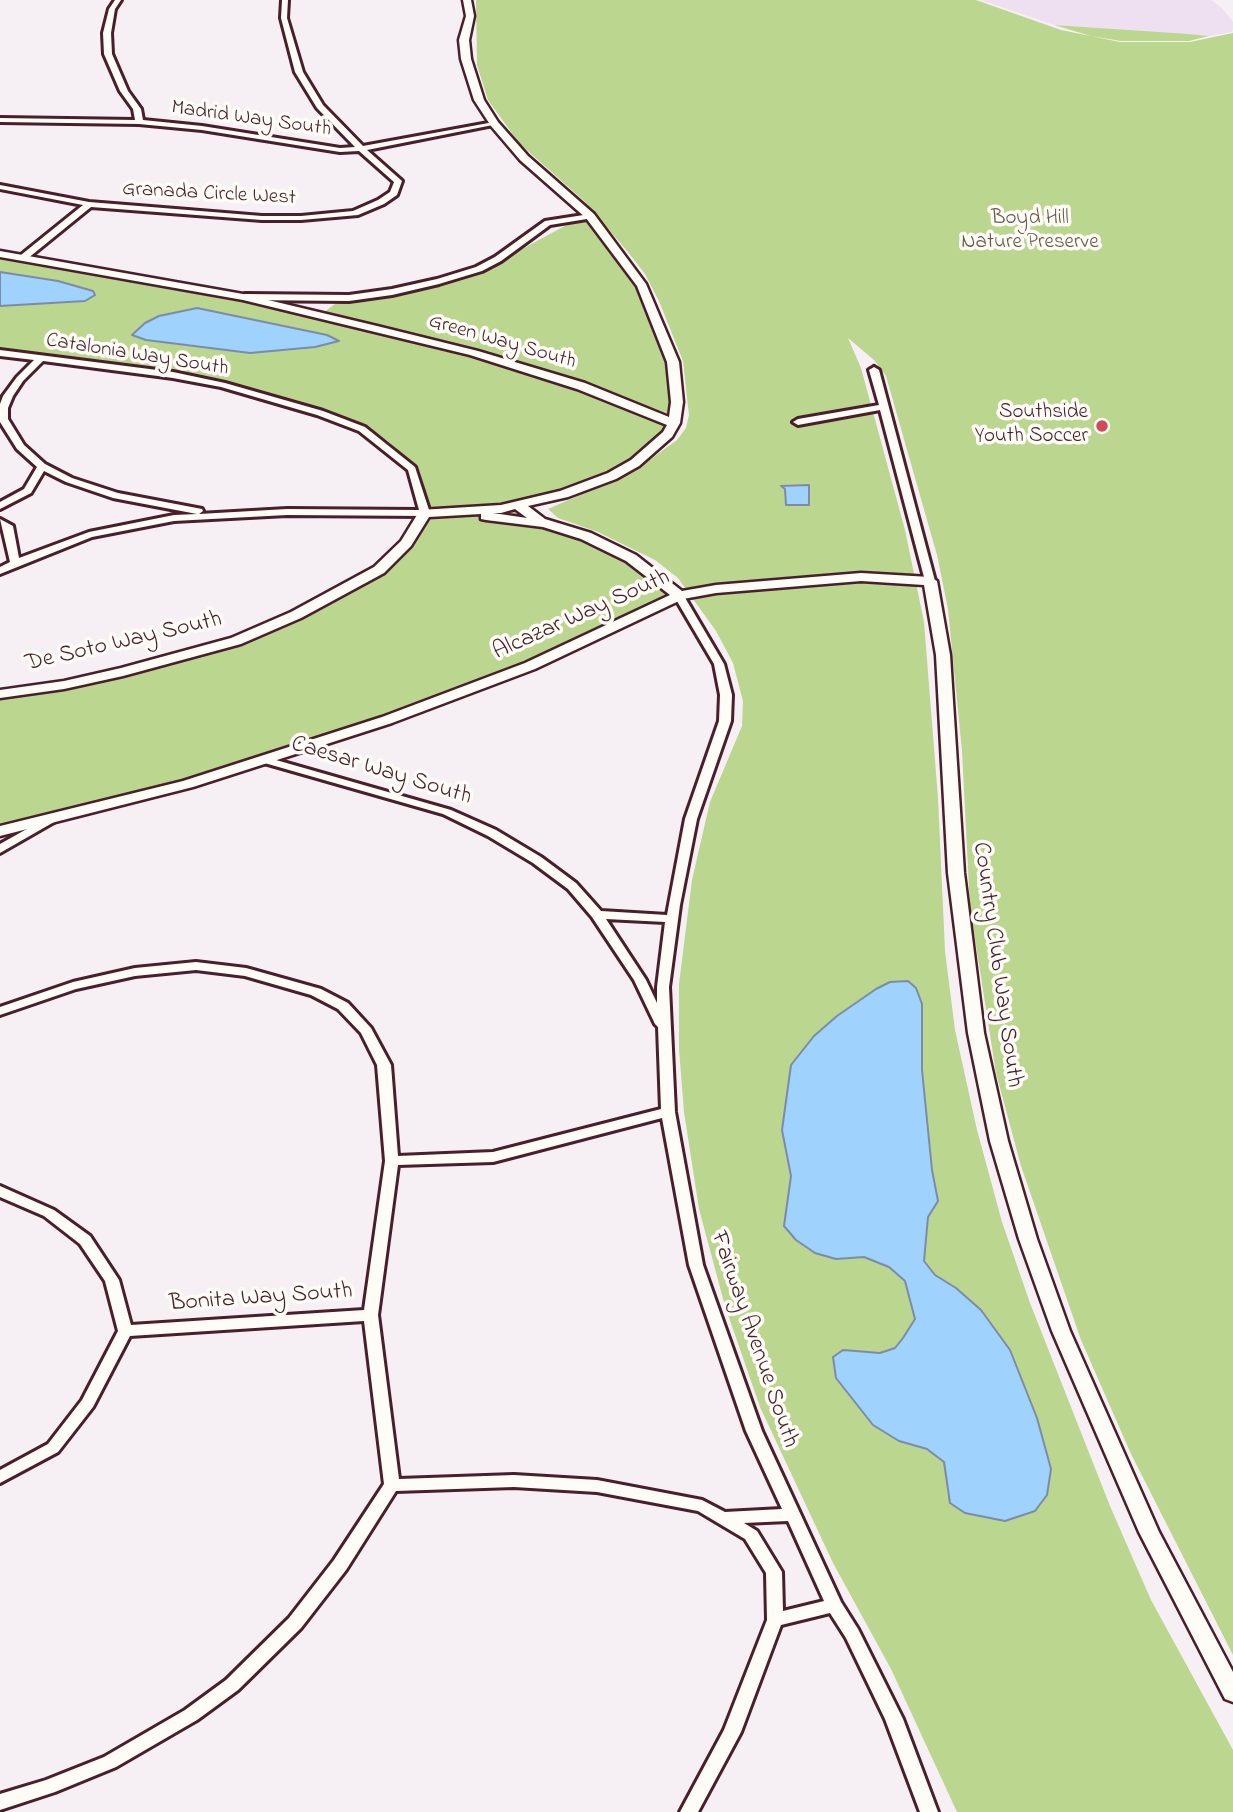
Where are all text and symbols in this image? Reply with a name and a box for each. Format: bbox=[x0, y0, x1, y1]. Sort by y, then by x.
street label: Madrid Way South bbox=[169, 96, 333, 144]
street label: Granada Circle West bbox=[122, 178, 296, 212]
park label: Boyd Hill Nature Preserve bbox=[961, 207, 1099, 257]
street label: Green Way South bbox=[425, 310, 579, 376]
street label: Catalonia Way South bbox=[44, 329, 230, 383]
place label: Southside Youth Soccer bbox=[975, 401, 1088, 451]
marker: Southside Youth Soccer bbox=[1094, 418, 1110, 434]
street label: Alcazar Way South bbox=[489, 564, 675, 668]
street label: De Soto Way South bbox=[23, 606, 225, 680]
street label: Caesar Way South bbox=[287, 731, 475, 813]
street label: Country Club Way South bbox=[965, 840, 1027, 1090]
street label: Fairway Avenue South bbox=[702, 1228, 804, 1452]
street label: Bonita Way South bbox=[168, 1278, 354, 1320]

